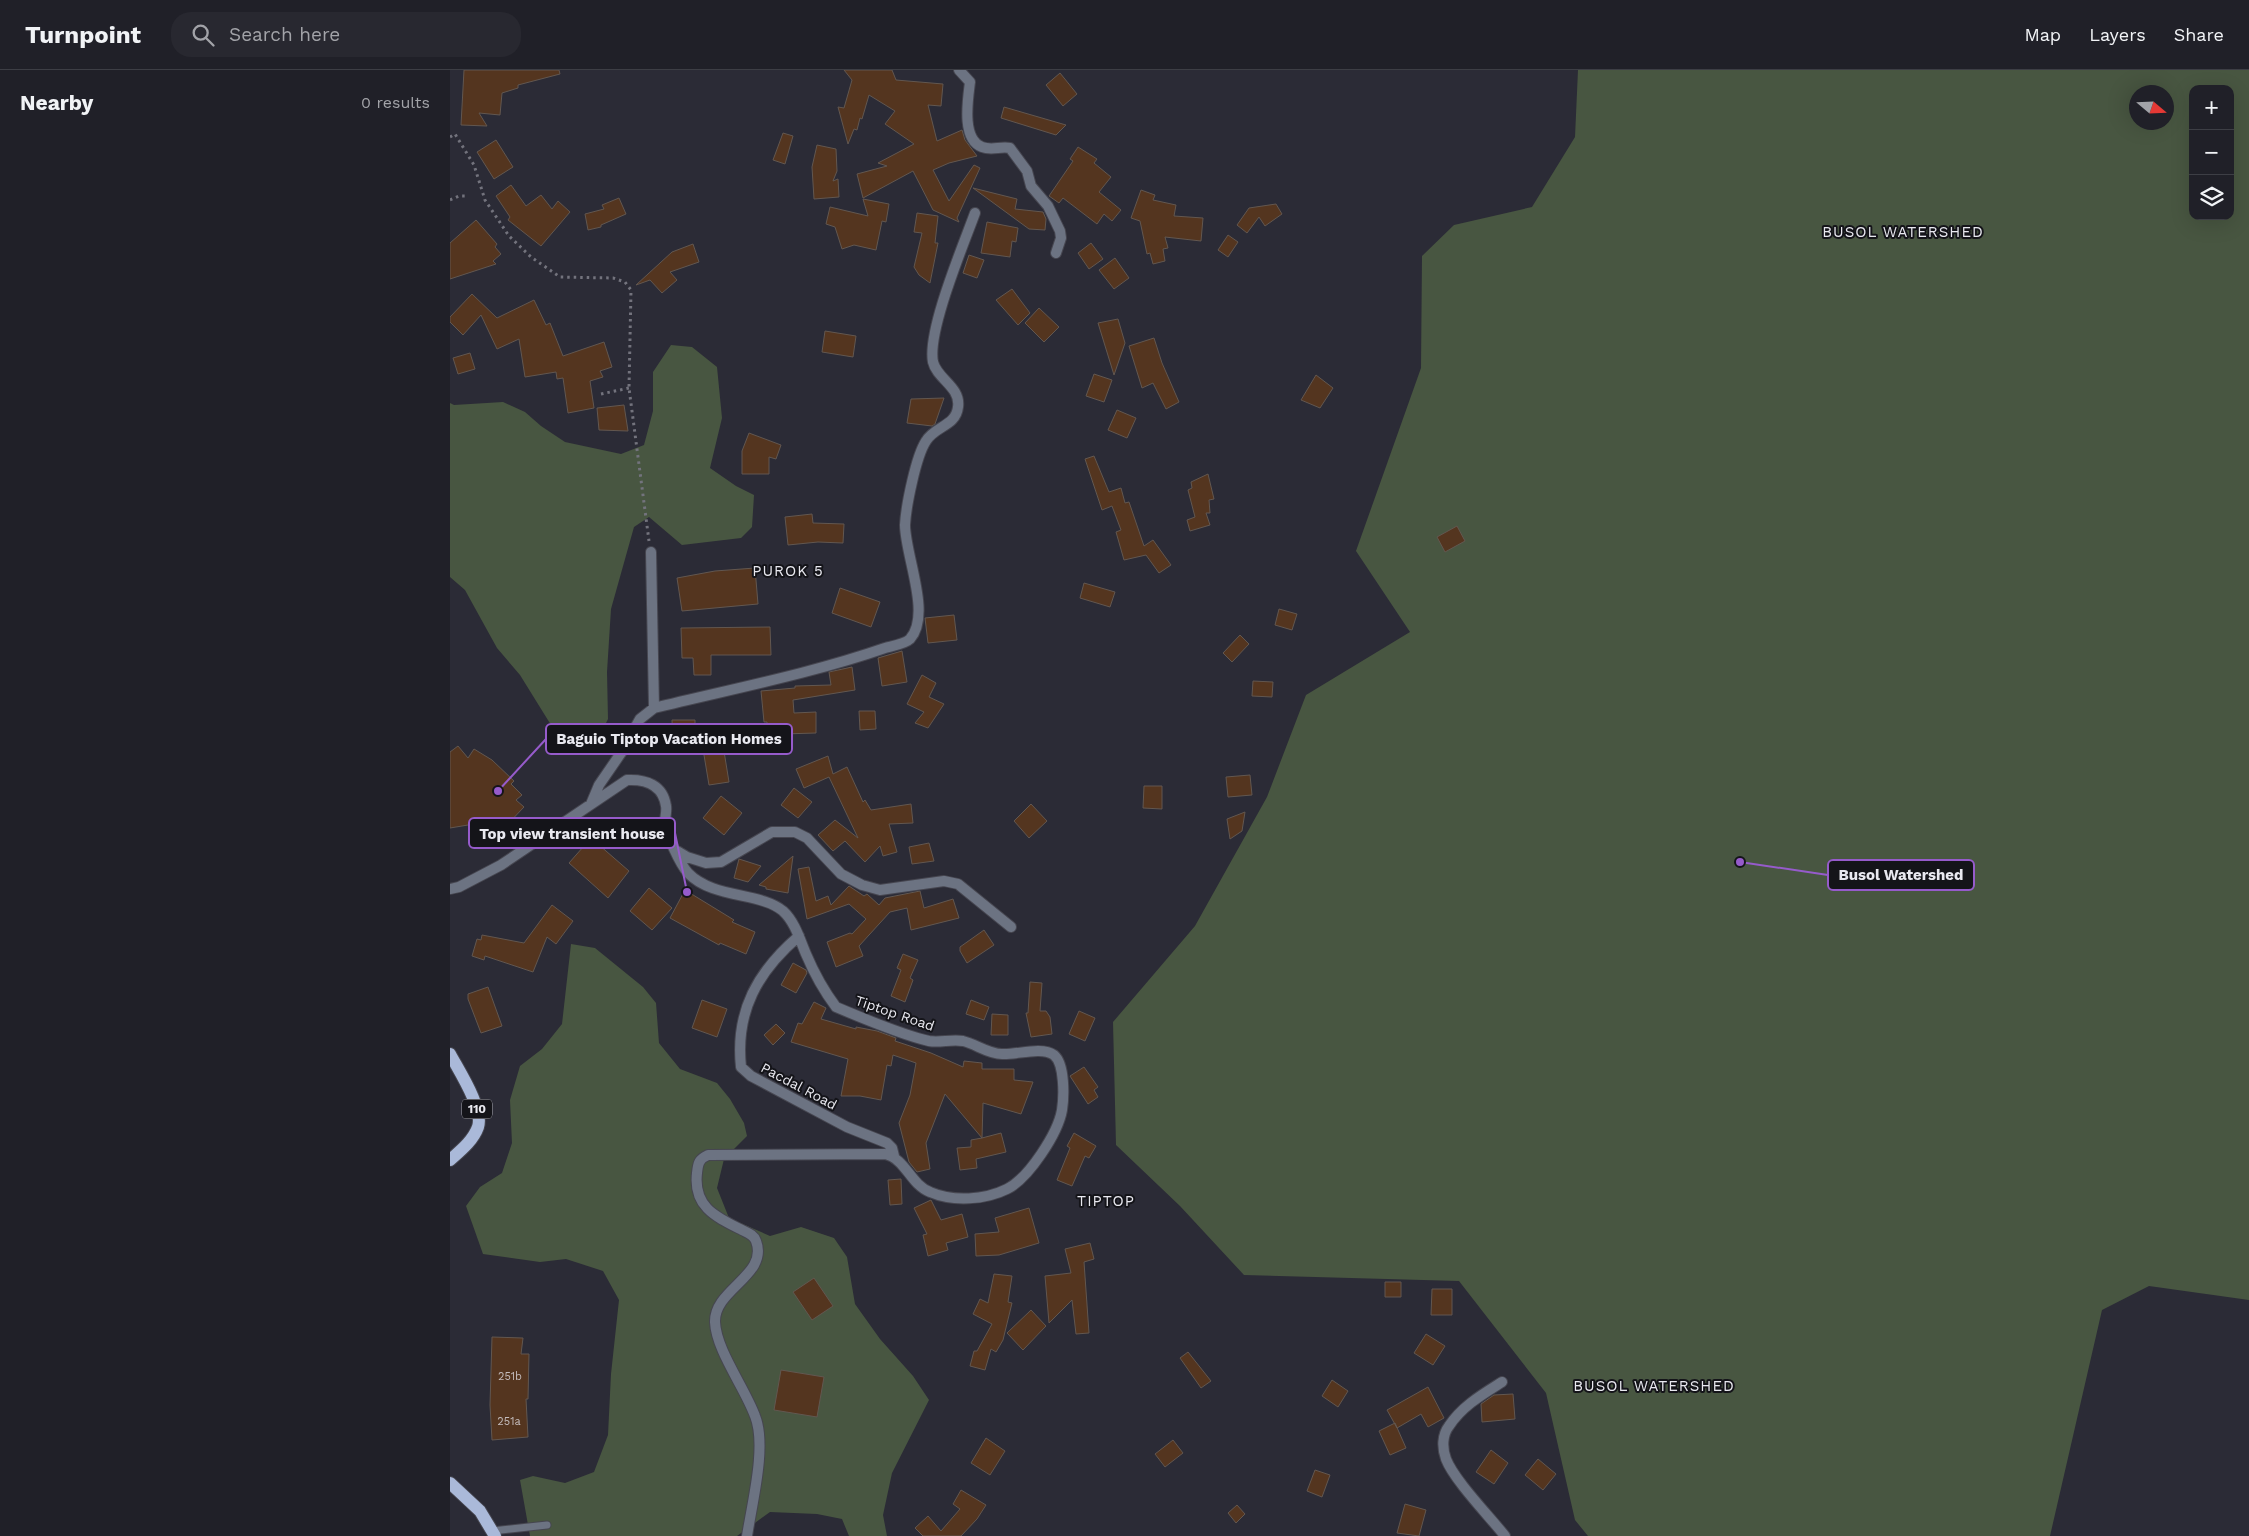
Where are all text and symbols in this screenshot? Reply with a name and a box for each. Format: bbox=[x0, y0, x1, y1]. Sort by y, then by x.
search box bbox=[171, 12, 521, 57]
text: Turnpoint bbox=[25, 21, 141, 49]
icon: search bbox=[189, 21, 217, 49]
text: Search here bbox=[229, 23, 340, 46]
text: Map bbox=[2024, 24, 2061, 45]
text: Layers bbox=[2089, 24, 2146, 45]
text: Share bbox=[2174, 24, 2224, 45]
north arrow bbox=[2129, 85, 2174, 130]
map controls bbox=[2189, 85, 2234, 220]
button: + bbox=[2189, 85, 2234, 130]
text: Nearby bbox=[20, 90, 93, 115]
text: 0 results bbox=[361, 93, 430, 112]
button: − bbox=[2189, 130, 2234, 175]
button: layers bbox=[2189, 175, 2234, 220]
district label: BUSOL WATERSHED bbox=[1822, 223, 1984, 241]
district label: PUROK 5 bbox=[752, 562, 824, 580]
callout: Baguio Tiptop Vacation Homes bbox=[546, 724, 792, 754]
text: Baguio Tiptop Vacation Homes bbox=[556, 730, 782, 748]
callout: Top view transient house bbox=[469, 818, 675, 848]
text: Top view transient house bbox=[479, 825, 665, 843]
callout: Busol Watershed bbox=[1828, 860, 1974, 890]
text: Busol Watershed bbox=[1839, 866, 1963, 884]
street label: Tiptop Road bbox=[853, 992, 937, 1034]
street label: Pacdal Road bbox=[758, 1059, 840, 1113]
road number: 110 bbox=[462, 1100, 492, 1118]
district label: TIPTOP bbox=[1077, 1192, 1135, 1210]
house number: 251b bbox=[498, 1370, 522, 1383]
district label: BUSOL WATERSHED bbox=[1573, 1377, 1735, 1395]
house number: 251a bbox=[497, 1415, 521, 1428]

